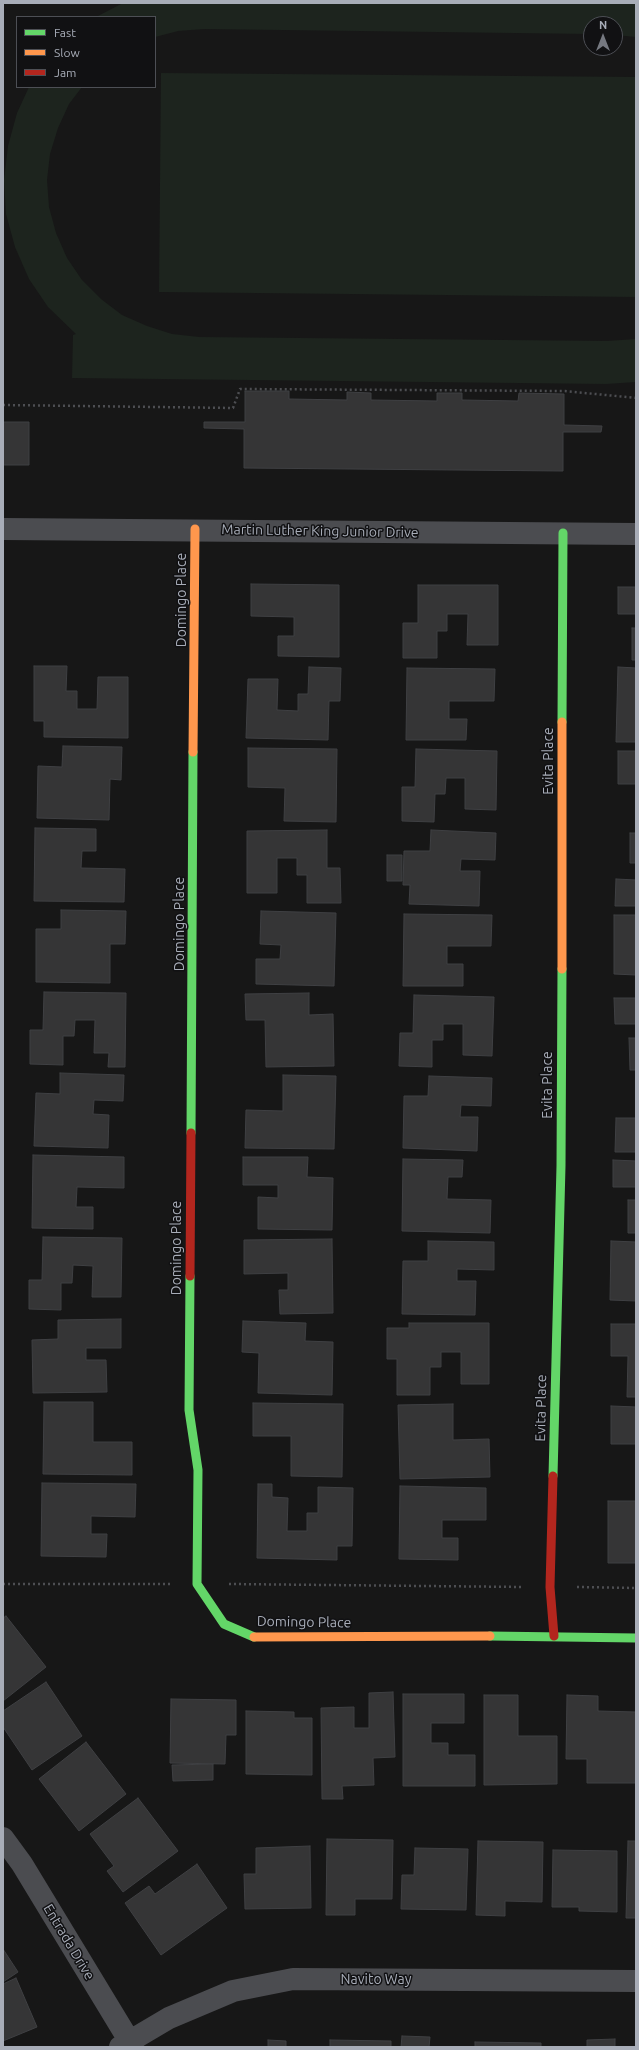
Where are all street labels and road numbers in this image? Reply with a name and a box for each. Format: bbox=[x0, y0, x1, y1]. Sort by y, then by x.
street label: Martin Luther King Junior Drive bbox=[221, 521, 419, 541]
street label: Domingo Place bbox=[173, 553, 189, 647]
street label: Evita Place bbox=[540, 727, 556, 795]
street label: Domingo Place bbox=[171, 877, 187, 971]
street label: Evita Place bbox=[539, 1051, 555, 1119]
street label: Domingo Place bbox=[168, 1201, 184, 1295]
street label: Evita Place bbox=[532, 1374, 550, 1442]
street label: Domingo Place bbox=[257, 1613, 351, 1631]
street label: Entrada Drive bbox=[40, 1901, 98, 1983]
street label: Navito Way bbox=[341, 1971, 411, 1987]

